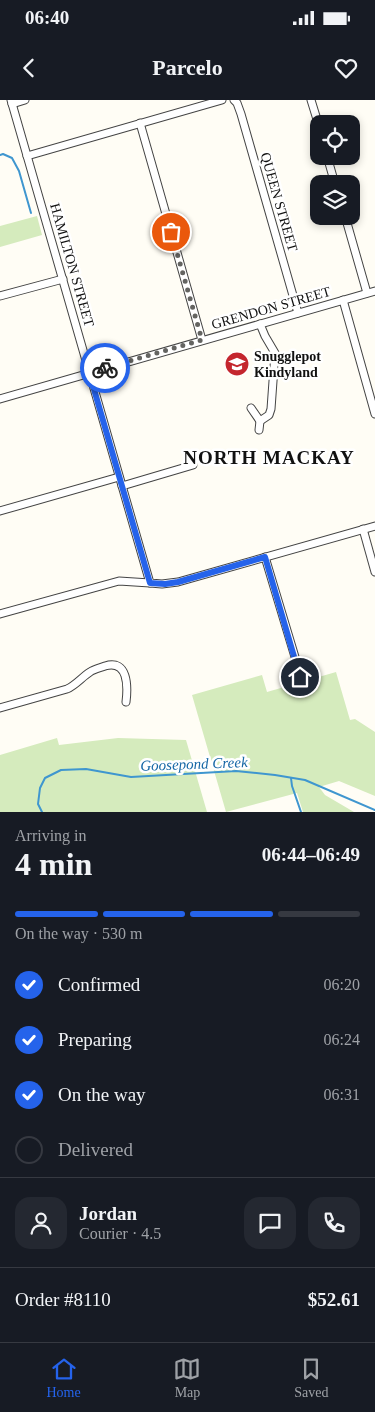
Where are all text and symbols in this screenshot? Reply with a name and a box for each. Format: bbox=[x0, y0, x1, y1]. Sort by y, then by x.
text: 06:40 bbox=[25, 7, 69, 28]
icon: back bbox=[15, 54, 43, 82]
icon: heart bbox=[332, 54, 360, 82]
text: Parcelo bbox=[152, 55, 223, 80]
map controls bbox=[310, 115, 360, 225]
button: locate bbox=[310, 115, 360, 165]
street label: QUEEN STREET bbox=[258, 151, 300, 254]
button: layers bbox=[310, 175, 360, 225]
street label: HAMILTON STREET bbox=[47, 201, 97, 329]
pin bbox=[150, 211, 192, 253]
icon: bag bbox=[157, 218, 185, 246]
street label: GRENDON STREET bbox=[210, 284, 333, 332]
courier bbox=[80, 343, 130, 393]
place label: Snugglepot Kindyland bbox=[254, 349, 321, 380]
school or university icon: Snugglepot Kindyland bbox=[224, 351, 250, 377]
icon: bike bbox=[91, 354, 119, 382]
district label: NORTH MACKAY bbox=[183, 447, 355, 468]
pin bbox=[279, 656, 321, 698]
icon: home bbox=[286, 663, 314, 691]
water label: Goosepond Creek bbox=[140, 754, 248, 774]
text: Arriving in bbox=[15, 827, 87, 844]
text: 06:44–06:49 bbox=[262, 844, 360, 865]
text: 4 min bbox=[15, 846, 92, 882]
text: On the way · 530 m bbox=[15, 925, 143, 942]
icon: check bbox=[15, 971, 43, 999]
text: Confirmed bbox=[58, 974, 140, 995]
text: 06:20 bbox=[324, 976, 360, 993]
icon: check bbox=[15, 1026, 43, 1054]
text: Preparing bbox=[58, 1029, 132, 1050]
text: 06:24 bbox=[324, 1031, 360, 1048]
icon: check bbox=[15, 1081, 43, 1109]
text: On the way bbox=[58, 1084, 146, 1105]
text: 06:31 bbox=[324, 1086, 360, 1103]
text: Delivered bbox=[58, 1139, 133, 1160]
button: person bbox=[15, 1197, 67, 1249]
button: chat bbox=[244, 1197, 296, 1249]
button: phone bbox=[308, 1197, 360, 1249]
text: Jordan bbox=[79, 1203, 137, 1224]
text: Courier · 4.5 bbox=[79, 1225, 161, 1242]
text: Order #8110 bbox=[15, 1289, 111, 1310]
text: $52.61 bbox=[308, 1289, 360, 1310]
tab: Home bbox=[46, 1355, 81, 1401]
tab: Map bbox=[173, 1355, 201, 1401]
tab: Saved bbox=[294, 1355, 329, 1401]

